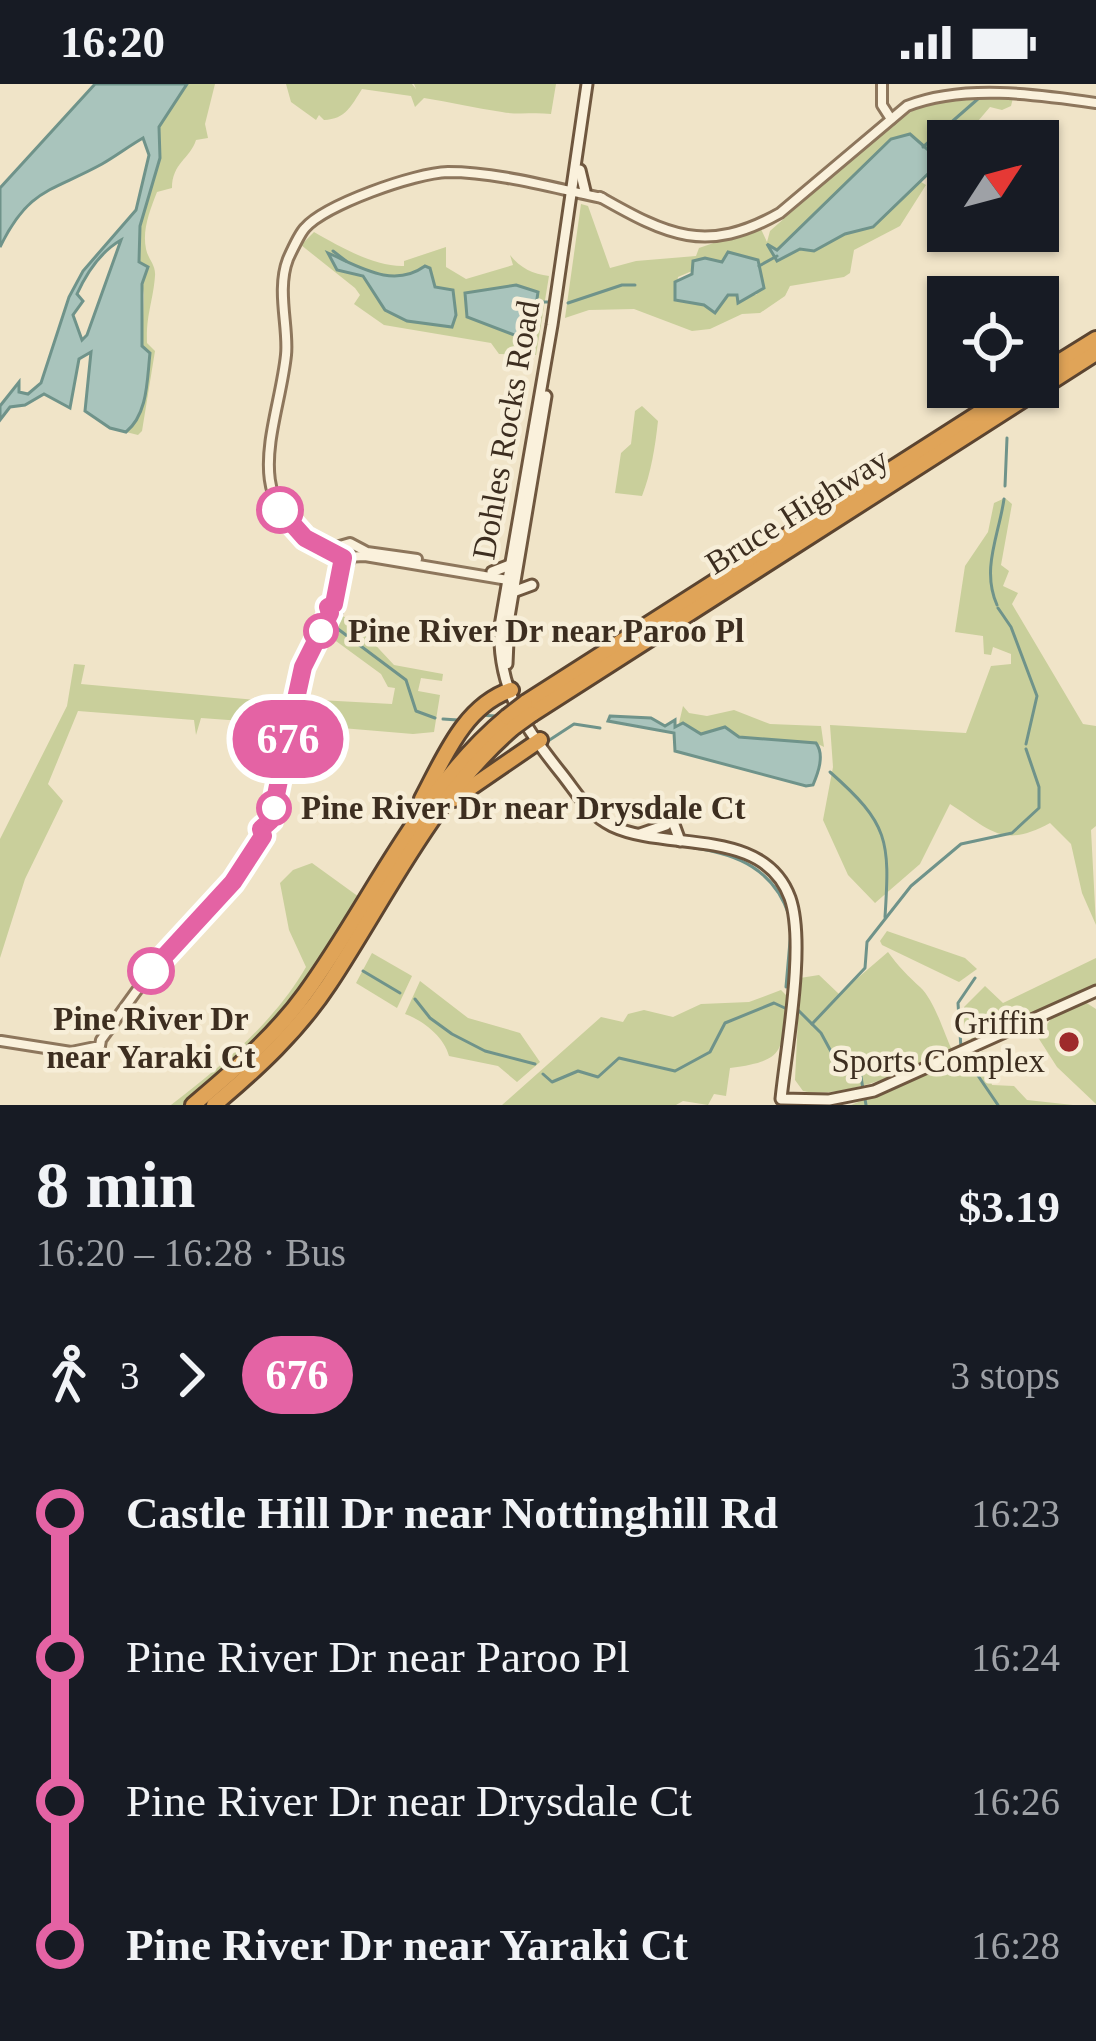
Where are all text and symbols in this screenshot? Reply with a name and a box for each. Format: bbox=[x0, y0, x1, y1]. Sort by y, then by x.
text: 16:20 bbox=[60, 17, 165, 67]
north arrow bbox=[927, 120, 1059, 252]
map controls bbox=[927, 120, 1059, 408]
button: locate bbox=[927, 276, 1059, 408]
street label: Dohles Rocks Road bbox=[466, 297, 547, 562]
street label: Bruce Highway bbox=[699, 440, 895, 581]
unlabelled marker bbox=[258, 488, 302, 532]
place label: Pine River Dr near Paroo Pl bbox=[348, 613, 744, 649]
marker: Pine River Dr near Paroo Pl bbox=[305, 615, 337, 647]
line badge: 676 bbox=[219, 700, 357, 778]
text: 676 bbox=[257, 716, 320, 762]
place label: Pine River Dr near Drysdale Ct bbox=[301, 790, 746, 826]
marker: Pine River Dr near Drysdale Ct bbox=[258, 792, 290, 824]
marker: Pine River Dr near Yaraki Ct bbox=[129, 949, 173, 993]
place label: Pine River Dr near Yaraki Ct bbox=[47, 1001, 256, 1075]
place label: Griffin Sports Complex bbox=[831, 1005, 1045, 1079]
marker: Griffin Sports Complex bbox=[1056, 1029, 1082, 1055]
text: 8 min bbox=[36, 1148, 196, 1221]
text: $3.19 bbox=[959, 1182, 1060, 1232]
text: 16:20 – 16:28 · Bus bbox=[36, 1231, 346, 1274]
icon: walk bbox=[36, 1342, 102, 1408]
icon: forward bbox=[158, 1342, 224, 1408]
text: 676 bbox=[266, 1352, 329, 1398]
text: 3 bbox=[120, 1354, 140, 1397]
text: 3 stops bbox=[951, 1354, 1060, 1397]
text: Castle Hill Dr near Nottinghill Rd bbox=[126, 1488, 778, 1538]
text: 16:23 bbox=[971, 1492, 1060, 1535]
text: Pine River Dr near Paroo Pl bbox=[126, 1632, 630, 1682]
text: 16:24 bbox=[971, 1636, 1060, 1679]
text: Pine River Dr near Drysdale Ct bbox=[126, 1776, 692, 1826]
text: 16:26 bbox=[971, 1780, 1060, 1823]
text: Pine River Dr near Yaraki Ct bbox=[126, 1920, 688, 1970]
text: 16:28 bbox=[971, 1924, 1060, 1967]

